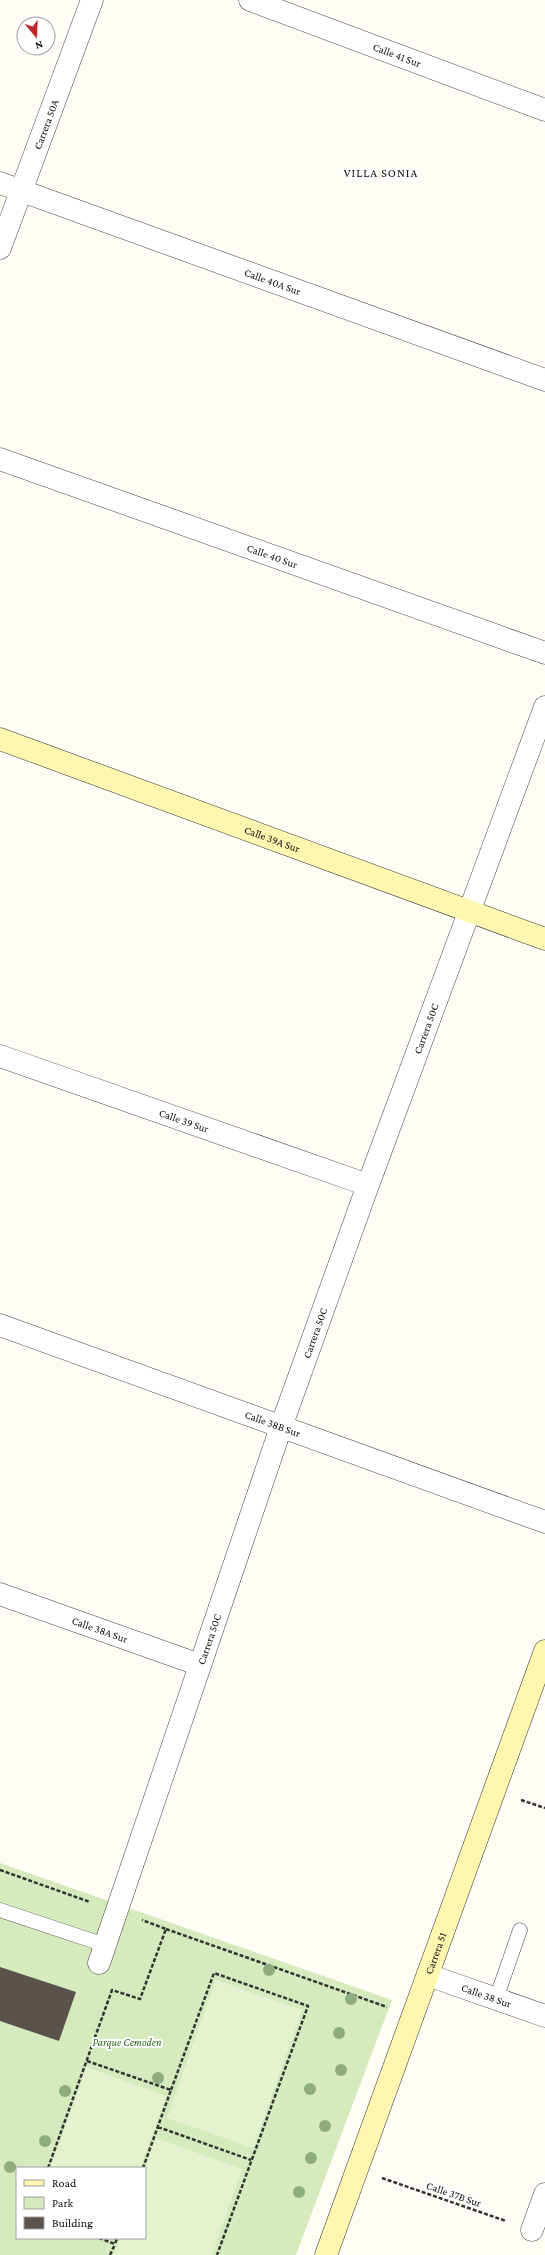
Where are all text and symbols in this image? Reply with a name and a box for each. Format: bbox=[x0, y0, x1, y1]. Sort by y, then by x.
north arrow bbox=[16, 16, 56, 56]
text: N bbox=[33, 39, 45, 53]
street label: Calle 41 Sur bbox=[371, 40, 423, 69]
street label: Carrera 50A bbox=[31, 97, 61, 151]
district label: VILLA SONIA bbox=[344, 166, 418, 180]
street label: Calle 40A Sur bbox=[243, 266, 303, 297]
street label: Calle 40 Sur bbox=[245, 541, 299, 570]
street label: Calle 39A Sur bbox=[243, 823, 302, 855]
street label: Carrera 50C bbox=[411, 1001, 441, 1055]
street label: Calle 39 Sur bbox=[158, 1106, 211, 1135]
street label: Carrera 50C bbox=[300, 1306, 330, 1360]
street label: Calle 38B Sur bbox=[243, 1408, 302, 1439]
street label: Carrera 50C bbox=[195, 1612, 223, 1666]
street label: Calle 38A Sur bbox=[70, 1614, 130, 1645]
street label: Carrera 51 bbox=[422, 1930, 449, 1976]
street label: Calle 38 Sur bbox=[460, 1981, 513, 2010]
park label: Parque Cemoden bbox=[92, 2036, 162, 2049]
legend bbox=[16, 2167, 146, 2239]
text: Road bbox=[52, 2176, 77, 2190]
street label: Calle 37B Sur bbox=[425, 2179, 483, 2209]
text: Park bbox=[52, 2196, 74, 2210]
text: Building bbox=[52, 2216, 93, 2230]

